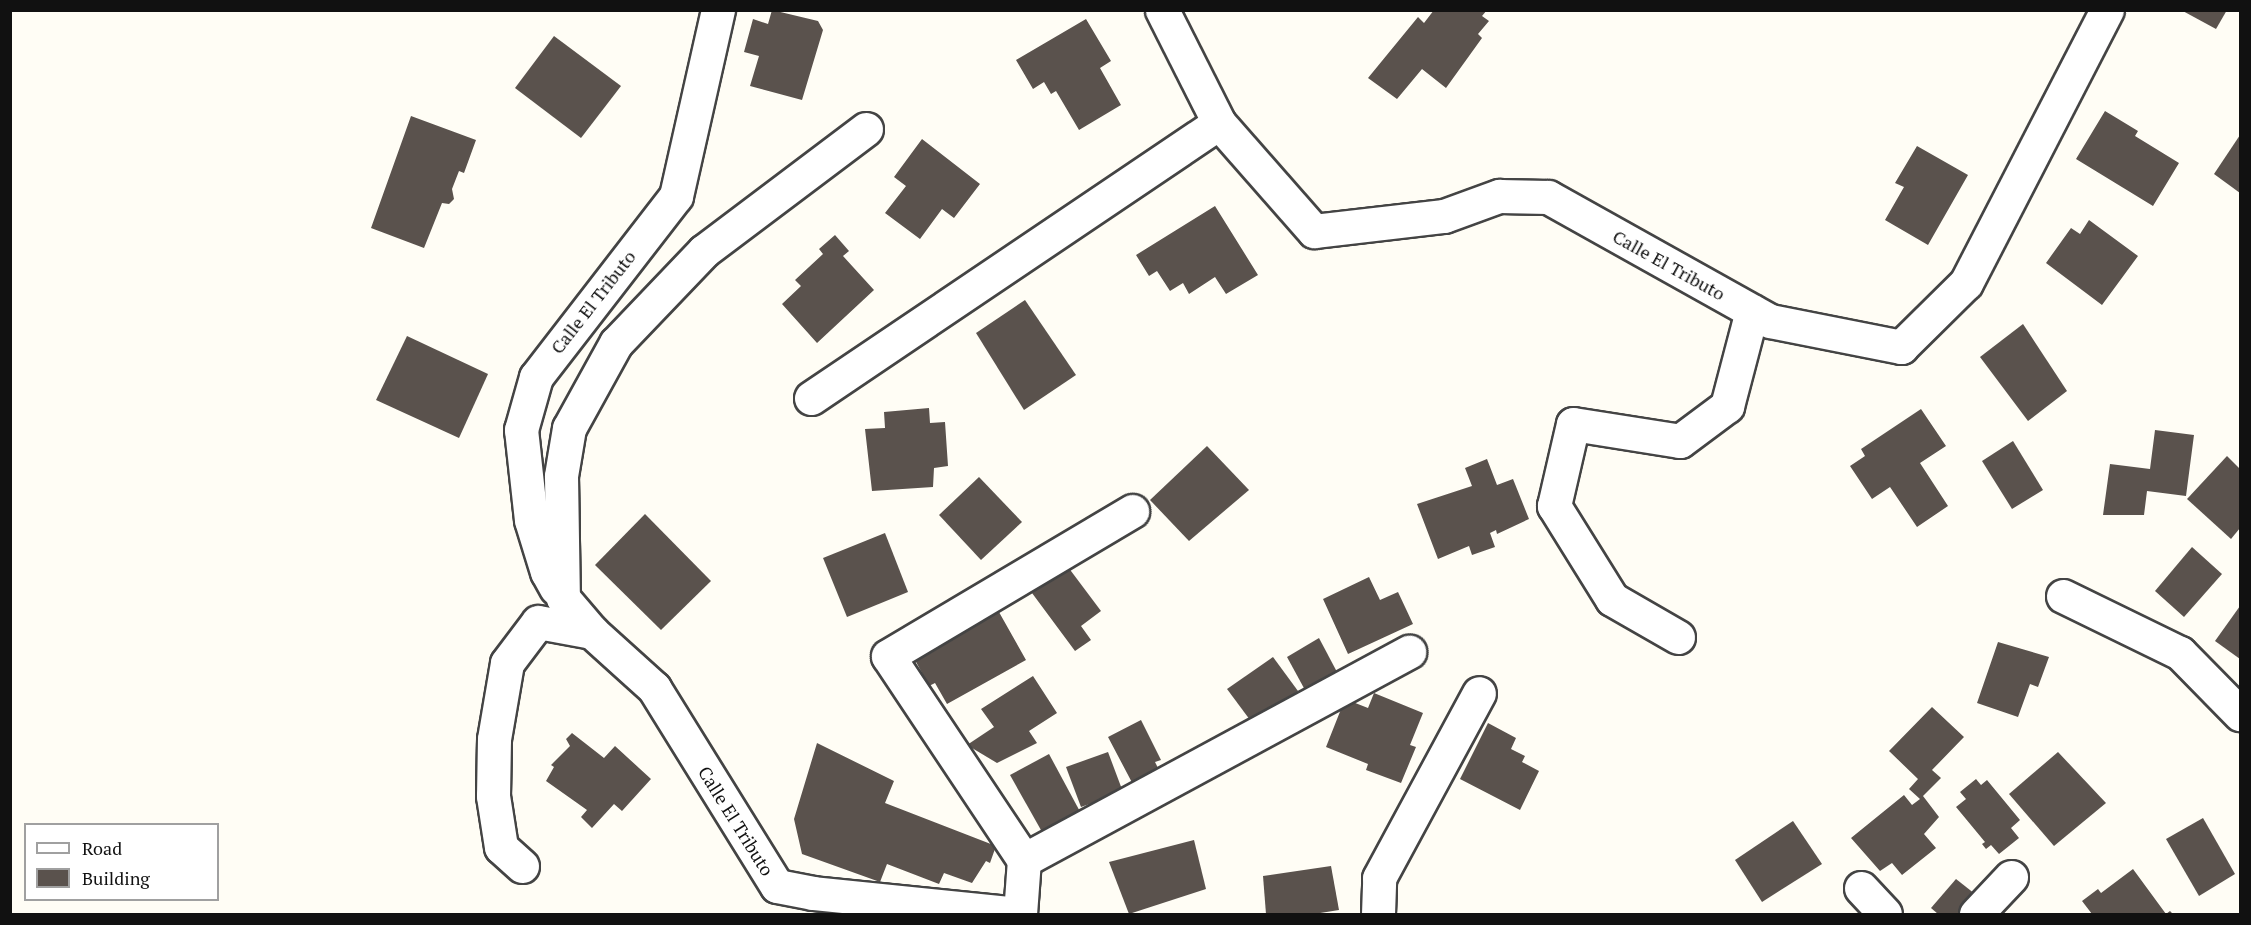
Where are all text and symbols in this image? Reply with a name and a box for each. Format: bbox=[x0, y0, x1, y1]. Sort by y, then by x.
street label: Calle El Tributo bbox=[1609, 225, 1729, 305]
street label: Calle El Tributo bbox=[546, 246, 640, 358]
street label: Calle El Tributo bbox=[694, 762, 778, 880]
legend bbox=[24, 823, 219, 901]
text: Road bbox=[82, 836, 122, 860]
text: Building bbox=[82, 866, 150, 890]

